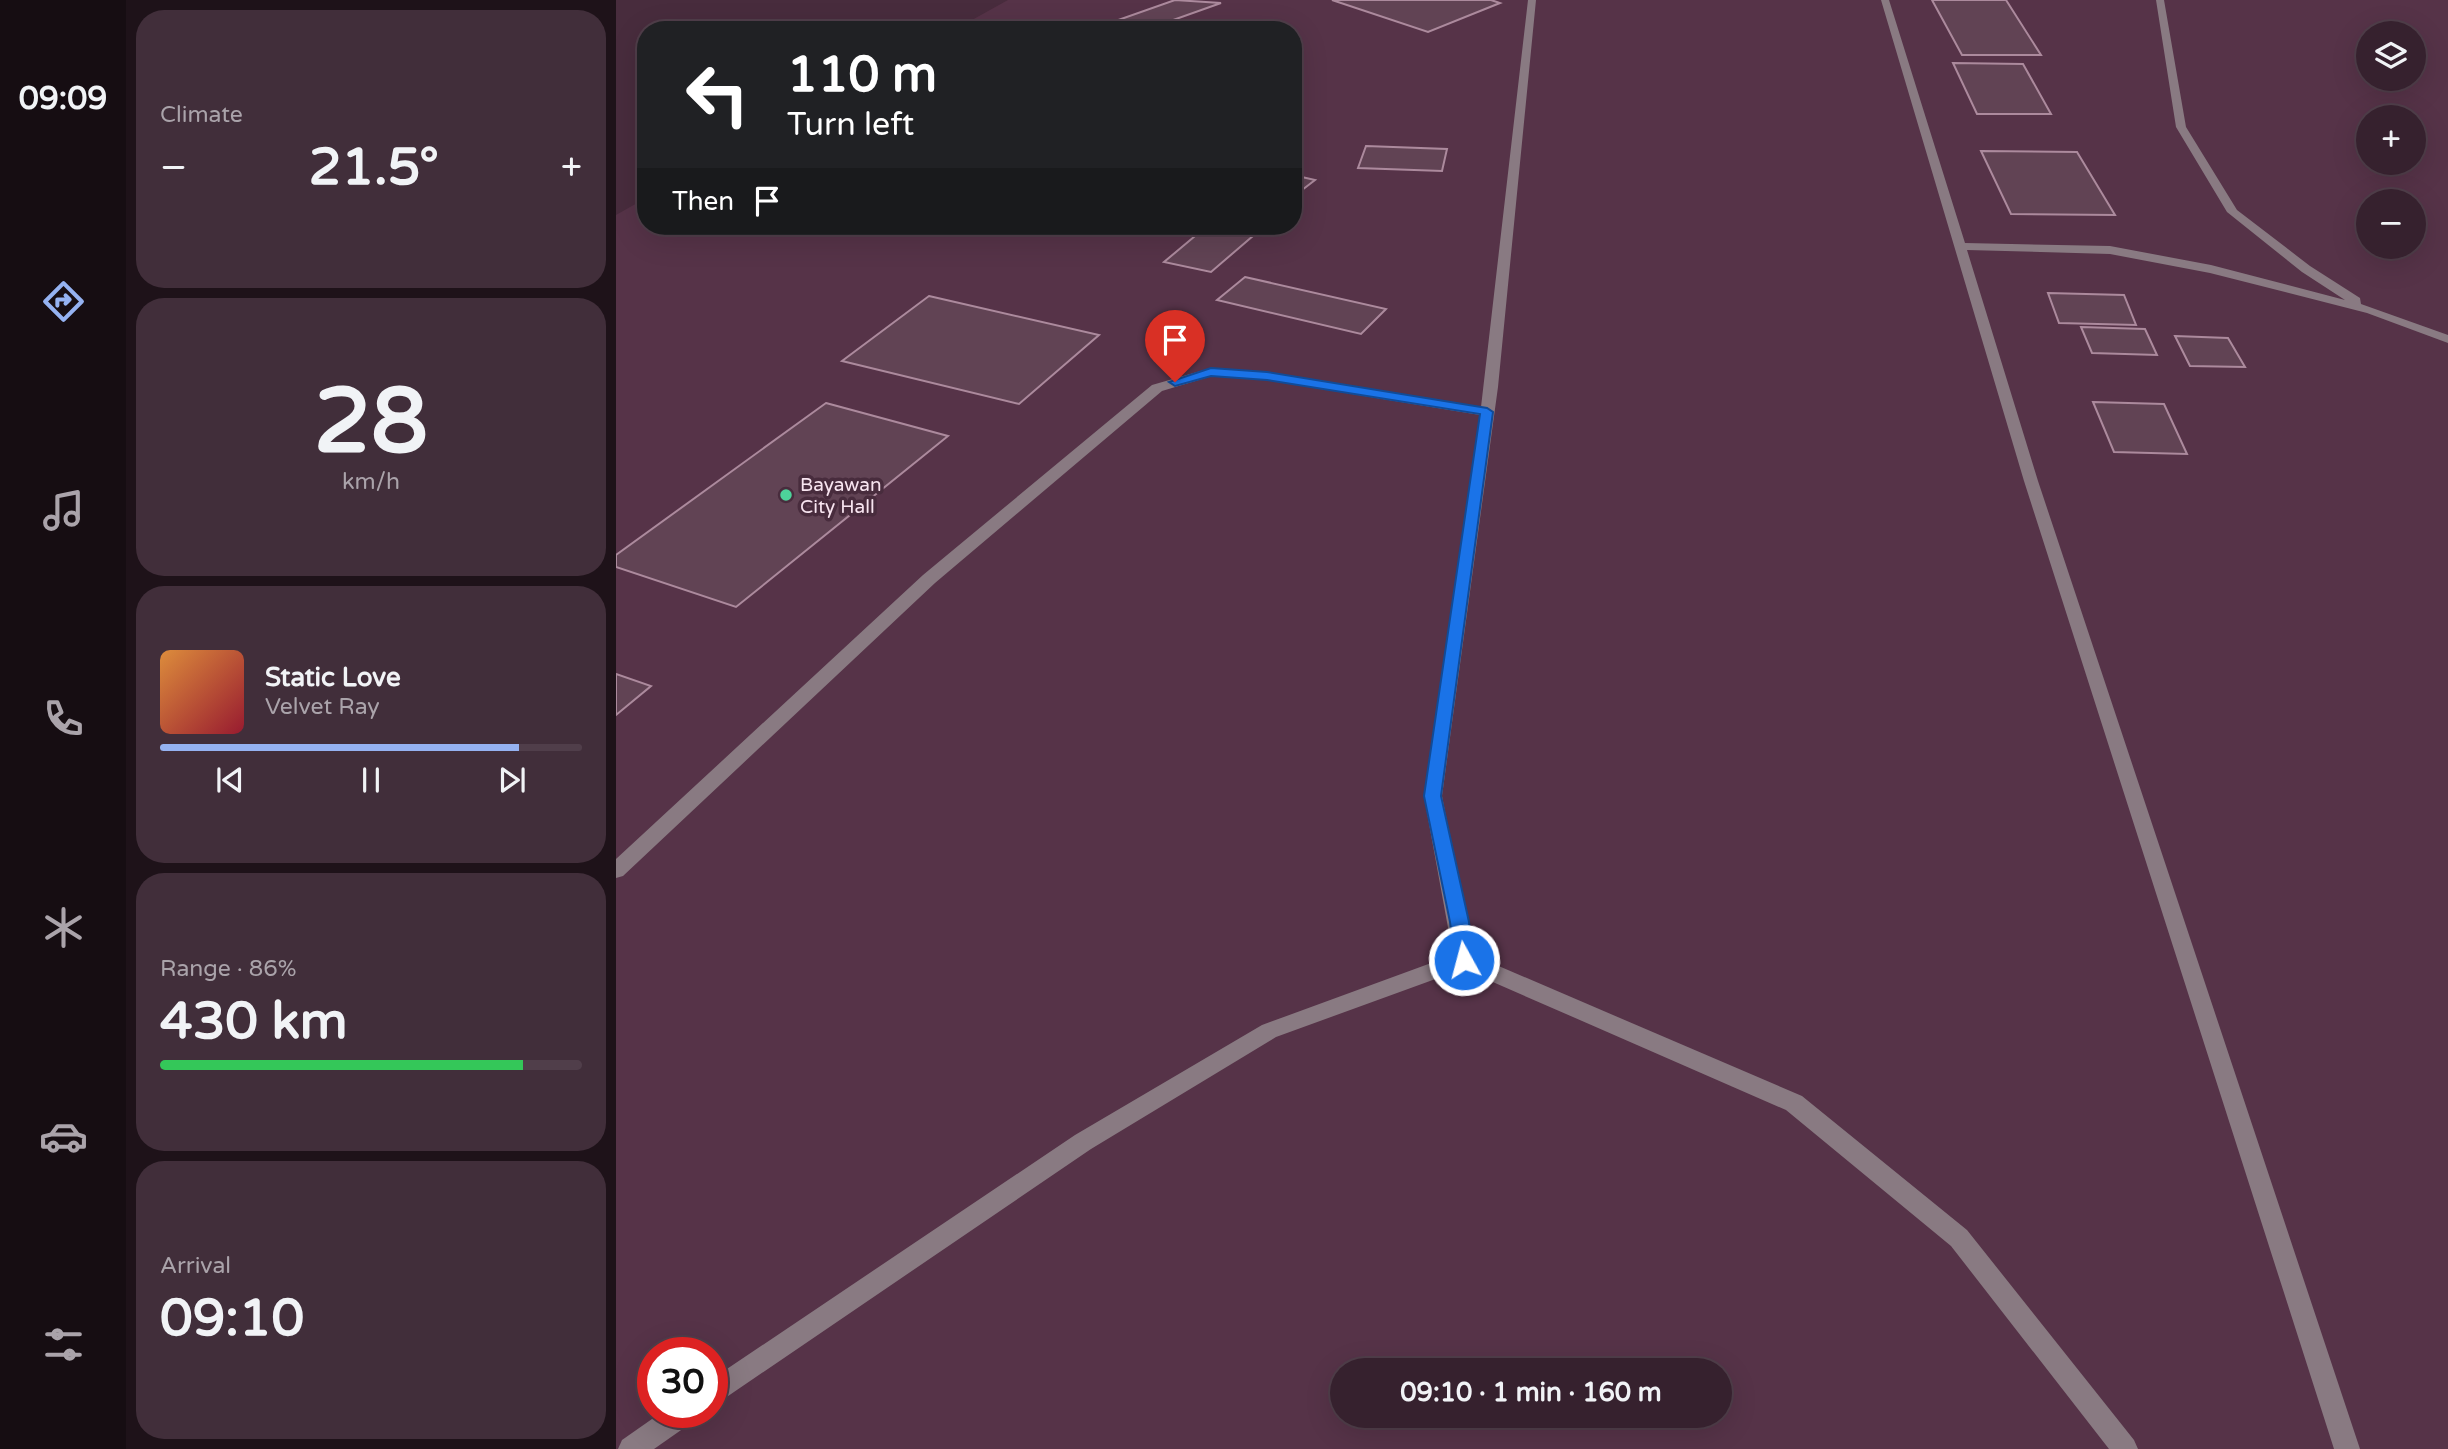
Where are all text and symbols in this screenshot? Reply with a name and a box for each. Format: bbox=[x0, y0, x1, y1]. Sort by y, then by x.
map controls bbox=[2356, 21, 2426, 259]
button: layers bbox=[2356, 21, 2426, 91]
text: 110 m bbox=[787, 46, 937, 105]
icon: left bbox=[672, 49, 763, 140]
text: 09:09 bbox=[19, 80, 107, 118]
text: Climate bbox=[160, 101, 243, 129]
button: + bbox=[2356, 105, 2426, 175]
text: Turn left bbox=[787, 106, 914, 144]
text: 21.5° bbox=[309, 136, 439, 199]
text: − bbox=[160, 145, 187, 191]
text: + bbox=[561, 145, 582, 191]
icon: arrive bbox=[748, 182, 786, 220]
text: Then bbox=[672, 186, 734, 217]
button: − bbox=[2356, 189, 2426, 259]
icon: directions bbox=[39, 277, 88, 326]
pin bbox=[1145, 310, 1205, 382]
icon: arrive bbox=[1156, 321, 1194, 359]
text: 28 bbox=[314, 367, 428, 477]
text: km/h bbox=[342, 468, 400, 496]
place label: Bayawan City Hall bbox=[800, 474, 881, 518]
icon: music bbox=[39, 486, 88, 535]
marker: Bayawan City Hall bbox=[778, 487, 794, 503]
text: Static Love bbox=[265, 662, 401, 693]
text: Velvet Ray bbox=[265, 693, 380, 721]
icon: phone bbox=[39, 694, 88, 743]
icon: previous bbox=[211, 761, 249, 799]
icon: pause bbox=[352, 761, 390, 799]
icon: next bbox=[493, 761, 531, 799]
icon: climate bbox=[39, 903, 88, 952]
position arrow bbox=[1427, 923, 1501, 997]
text: Range · 86% bbox=[160, 955, 296, 983]
text: 430 km bbox=[160, 990, 348, 1053]
icon: car bbox=[39, 1112, 88, 1161]
text: Arrival bbox=[160, 1252, 231, 1280]
text: 09:10 bbox=[160, 1287, 304, 1350]
icon: filters bbox=[39, 1320, 88, 1369]
speed limit sign: 30 bbox=[637, 1337, 728, 1428]
text: 09:10 · 1 min · 160 m bbox=[1400, 1377, 1662, 1408]

